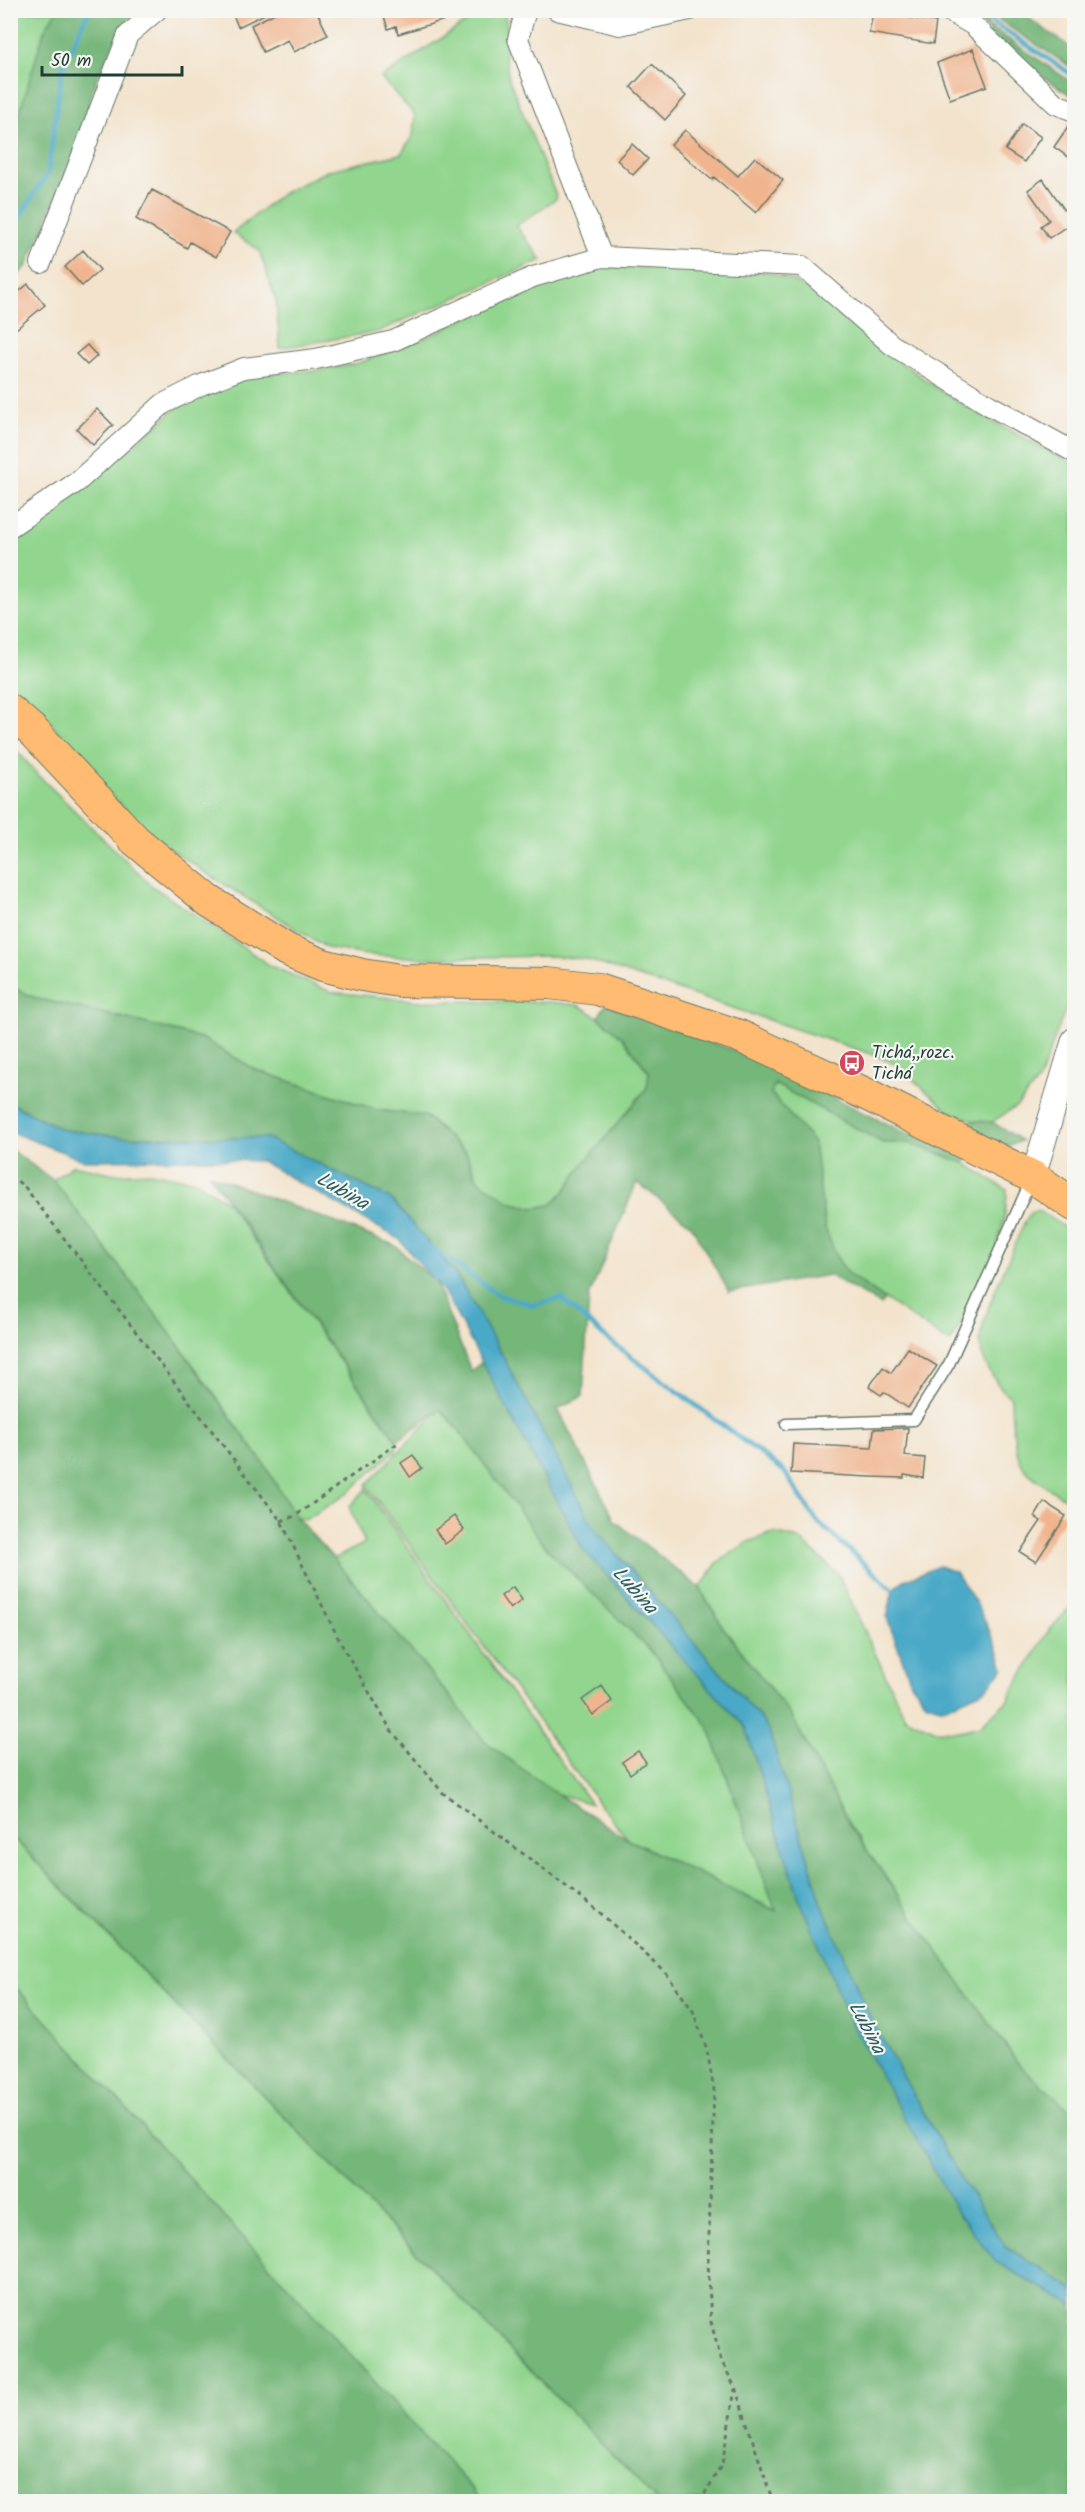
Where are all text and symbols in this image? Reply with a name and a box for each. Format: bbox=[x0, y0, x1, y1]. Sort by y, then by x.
scale bar bbox=[42, 39, 182, 77]
text: 50 m bbox=[51, 47, 91, 76]
place label: Tichá,,rozc. Tichá bbox=[872, 1039, 955, 1089]
bus stop icon: Tichá,,rozc. Tichá bbox=[837, 1048, 867, 1078]
water label: Lubina bbox=[310, 1164, 376, 1221]
water label: Lubina bbox=[603, 1560, 666, 1624]
water label: Lubina bbox=[839, 1996, 894, 2062]

